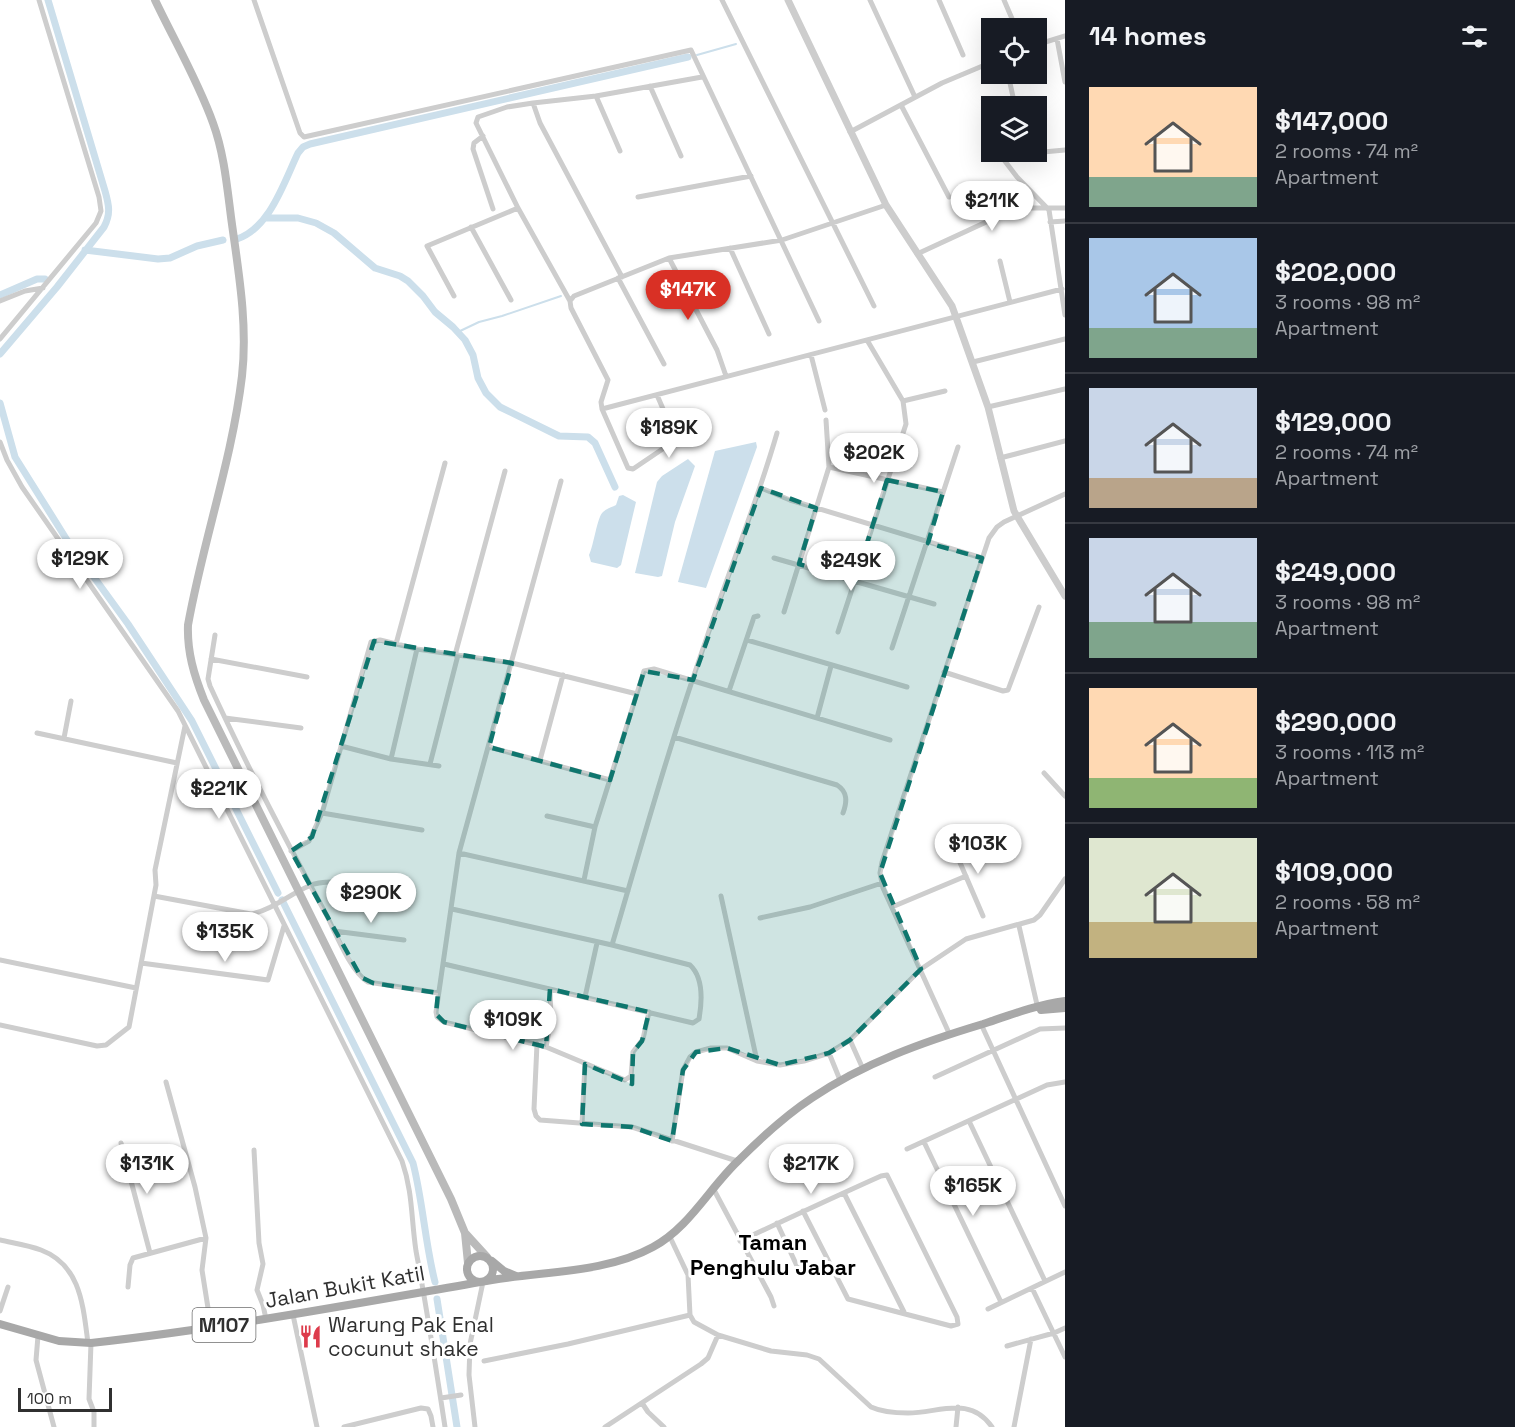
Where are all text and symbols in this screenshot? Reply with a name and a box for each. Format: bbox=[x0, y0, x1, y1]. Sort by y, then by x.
map controls bbox=[981, 18, 1047, 162]
button: locate bbox=[981, 18, 1047, 84]
text: 14 homes bbox=[1089, 19, 1207, 53]
icon: filters bbox=[1458, 20, 1491, 53]
button: layers bbox=[981, 96, 1047, 162]
text: $147,000 bbox=[1275, 104, 1388, 138]
icon: home bbox=[1137, 111, 1209, 183]
text: 2 rooms · 74 m² bbox=[1275, 138, 1418, 164]
text: Apartment bbox=[1275, 164, 1379, 190]
pin: $211K bbox=[950, 181, 1034, 232]
text: $211K bbox=[965, 187, 1019, 213]
text: $202,000 bbox=[1275, 255, 1396, 289]
icon: home bbox=[1137, 262, 1209, 334]
pin: $147K bbox=[646, 270, 730, 321]
text: $147K bbox=[660, 276, 716, 302]
text: 3 rooms · 98 m² bbox=[1275, 289, 1420, 315]
text: Apartment bbox=[1275, 315, 1379, 341]
text: $129,000 bbox=[1275, 405, 1392, 439]
pin: $189K bbox=[627, 408, 711, 459]
icon: home bbox=[1137, 412, 1209, 484]
text: $189K bbox=[640, 414, 698, 440]
pin: $202K bbox=[832, 433, 916, 484]
text: $202K bbox=[843, 439, 905, 465]
text: 2 rooms · 74 m² bbox=[1275, 439, 1418, 465]
text: Apartment bbox=[1275, 465, 1379, 491]
pin: $129K bbox=[38, 539, 122, 590]
pin: $249K bbox=[809, 541, 893, 592]
text: $129K bbox=[51, 545, 109, 571]
text: $249K bbox=[820, 547, 882, 573]
text: $249,000 bbox=[1275, 555, 1396, 589]
icon: home bbox=[1137, 562, 1209, 634]
text: 3 rooms · 98 m² bbox=[1275, 589, 1420, 615]
text: Apartment bbox=[1275, 615, 1379, 641]
text: $290,000 bbox=[1275, 705, 1397, 739]
icon: home bbox=[1137, 712, 1209, 784]
text: 3 rooms · 113 m² bbox=[1275, 739, 1424, 765]
text: Apartment bbox=[1275, 765, 1379, 791]
pin: $221K bbox=[177, 769, 261, 820]
text: $221K bbox=[190, 775, 248, 801]
pin: $103K bbox=[936, 824, 1020, 875]
text: $103K bbox=[949, 830, 1007, 856]
text: $109,000 bbox=[1275, 855, 1393, 889]
icon: home bbox=[1137, 862, 1209, 934]
pin: $290K bbox=[329, 873, 413, 924]
text: $290K bbox=[340, 879, 402, 905]
text: 2 rooms · 58 m² bbox=[1275, 889, 1420, 915]
pin: $135K bbox=[183, 912, 267, 963]
text: Apartment bbox=[1275, 915, 1379, 941]
text: $135K bbox=[196, 918, 254, 944]
pin: $109K bbox=[471, 1000, 555, 1051]
text: $109K bbox=[484, 1006, 543, 1032]
pin: $131K bbox=[105, 1144, 189, 1195]
pin: $217K bbox=[769, 1144, 853, 1195]
text: $131K bbox=[120, 1150, 174, 1176]
text: $217K bbox=[783, 1150, 839, 1176]
pin: $165K bbox=[931, 1166, 1015, 1217]
text: $165K bbox=[944, 1172, 1002, 1198]
district label: Taman Penghulu Jabar bbox=[690, 1228, 856, 1281]
street label: Jalan Bukit Katil bbox=[263, 1259, 427, 1314]
road number: M107 bbox=[192, 1308, 256, 1342]
place label: Warung Pak Enal cocunut shake bbox=[328, 1311, 494, 1362]
restaurant icon: Warung Pak Enal cocunut shake bbox=[297, 1324, 323, 1350]
scale bar bbox=[18, 1385, 112, 1412]
text: 100 m bbox=[27, 1388, 72, 1409]

